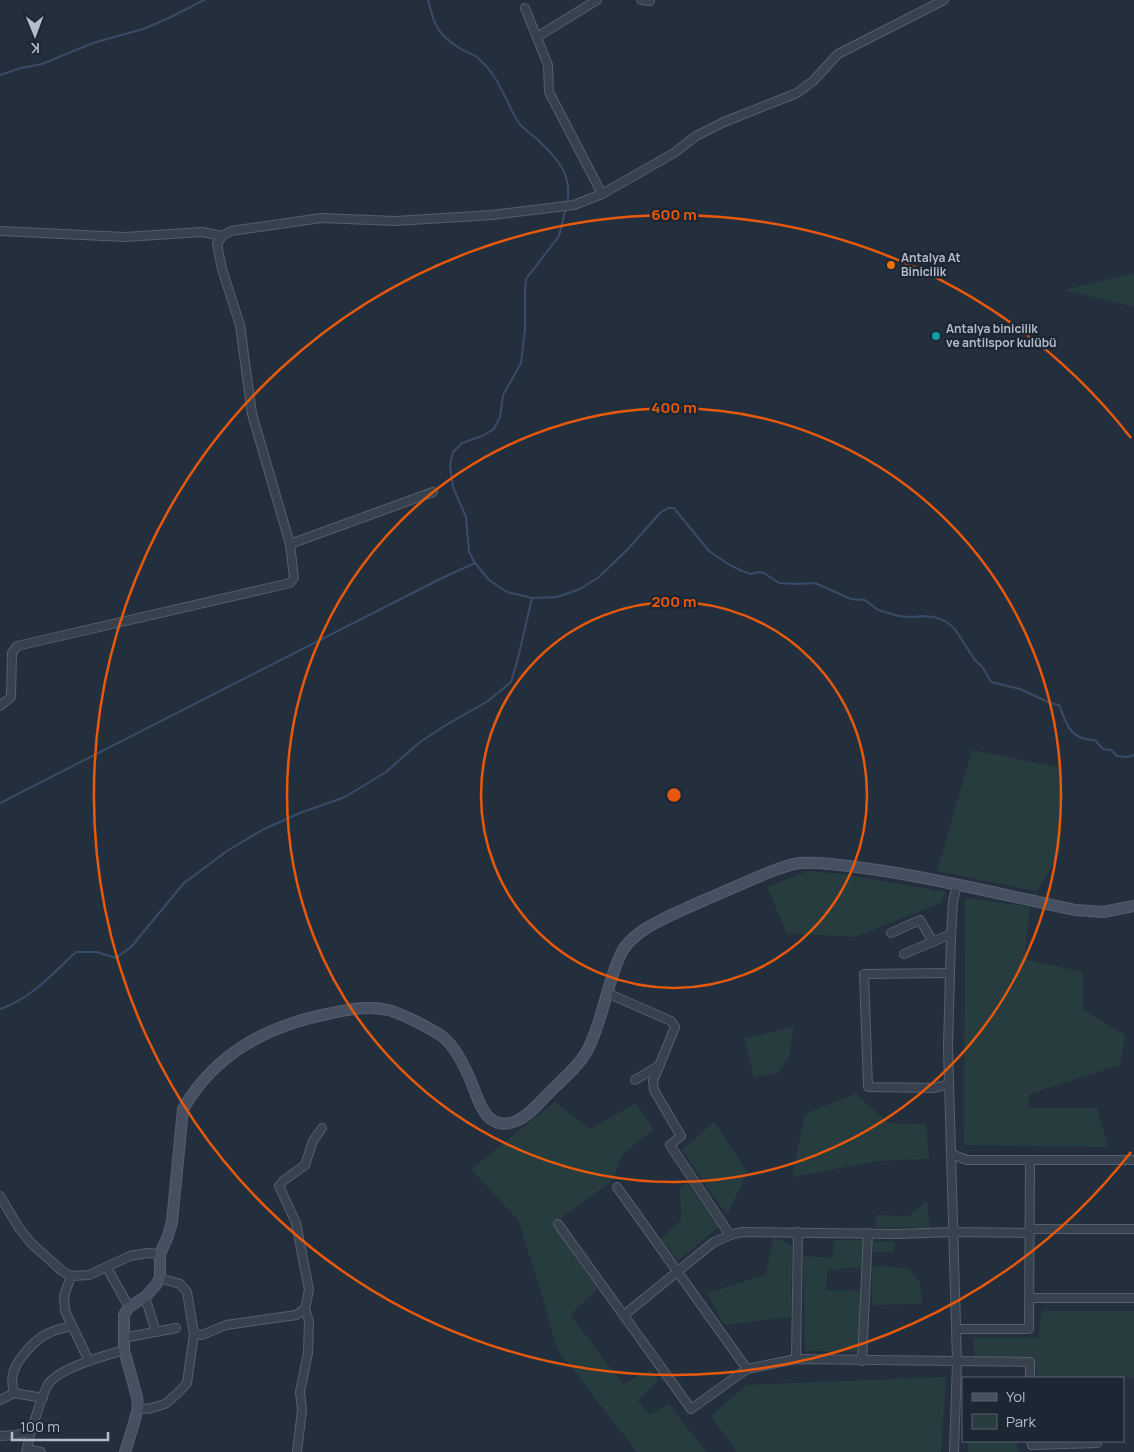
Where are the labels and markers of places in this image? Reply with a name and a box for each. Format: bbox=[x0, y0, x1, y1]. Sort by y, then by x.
place label: Antalya At Binicilik bbox=[901, 249, 961, 280]
marker: Antalya At Binicilik bbox=[885, 259, 897, 271]
place label: Antalya binicilik ve antilspor kulübü bbox=[946, 320, 1057, 351]
marker: Antalya binicilik ve antilspor kulübü bbox=[930, 330, 942, 342]
centre of rings bbox=[665, 786, 683, 804]

